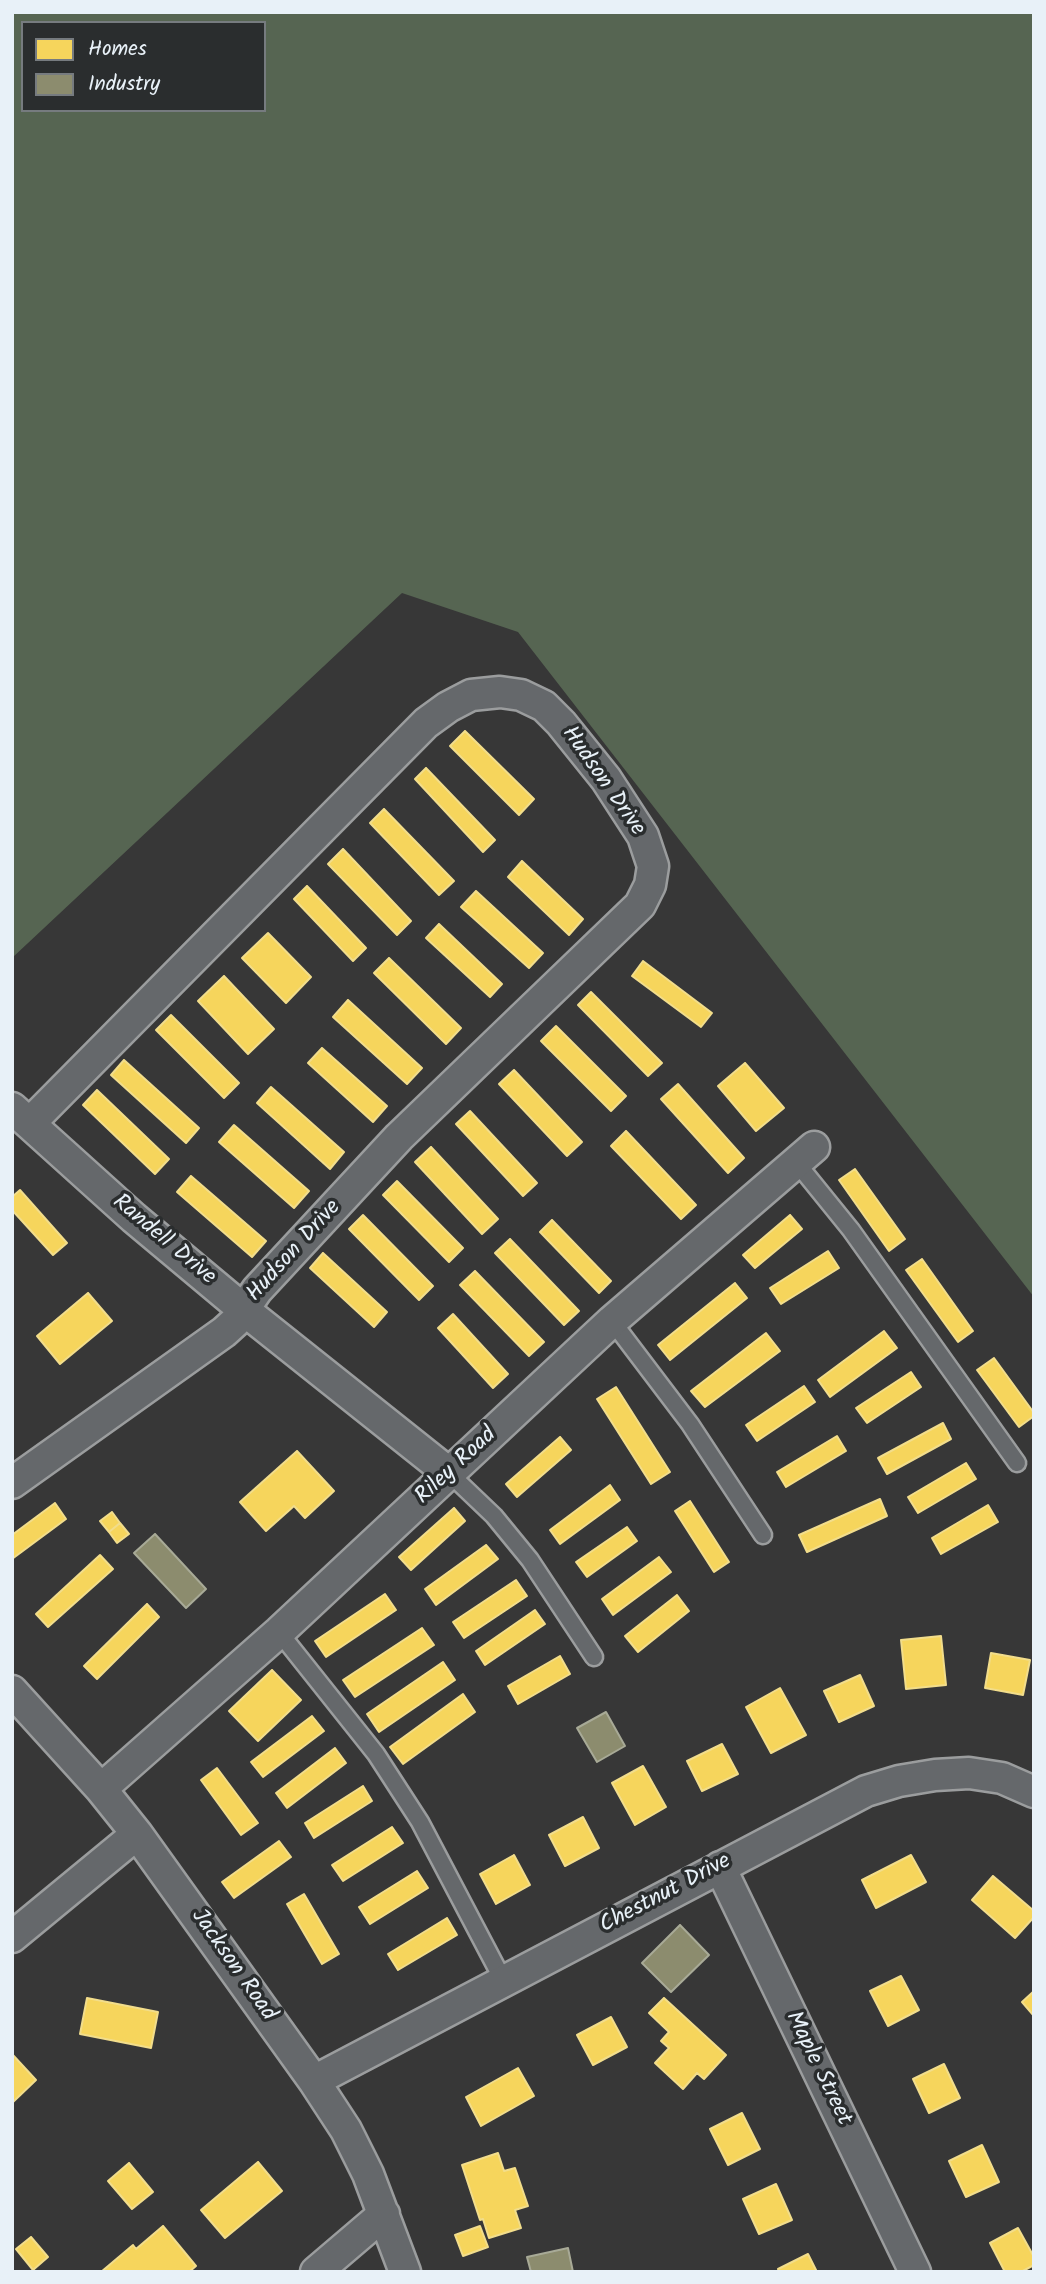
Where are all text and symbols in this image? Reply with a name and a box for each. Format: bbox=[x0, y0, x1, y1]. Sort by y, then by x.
legend bbox=[21, 21, 266, 112]
text: Homes bbox=[88, 33, 147, 66]
text: Industry bbox=[88, 68, 160, 101]
street label: Hudson Drive bbox=[554, 722, 650, 842]
street label: Randell Drive bbox=[106, 1190, 220, 1292]
street label: Hudson Drive bbox=[242, 1195, 348, 1309]
street label: Riley Road bbox=[411, 1422, 503, 1512]
street label: Chestnut Drive bbox=[596, 1849, 736, 1941]
street label: Jackson Road bbox=[183, 1905, 281, 2027]
street label: Maple Street bbox=[778, 2007, 856, 2131]

